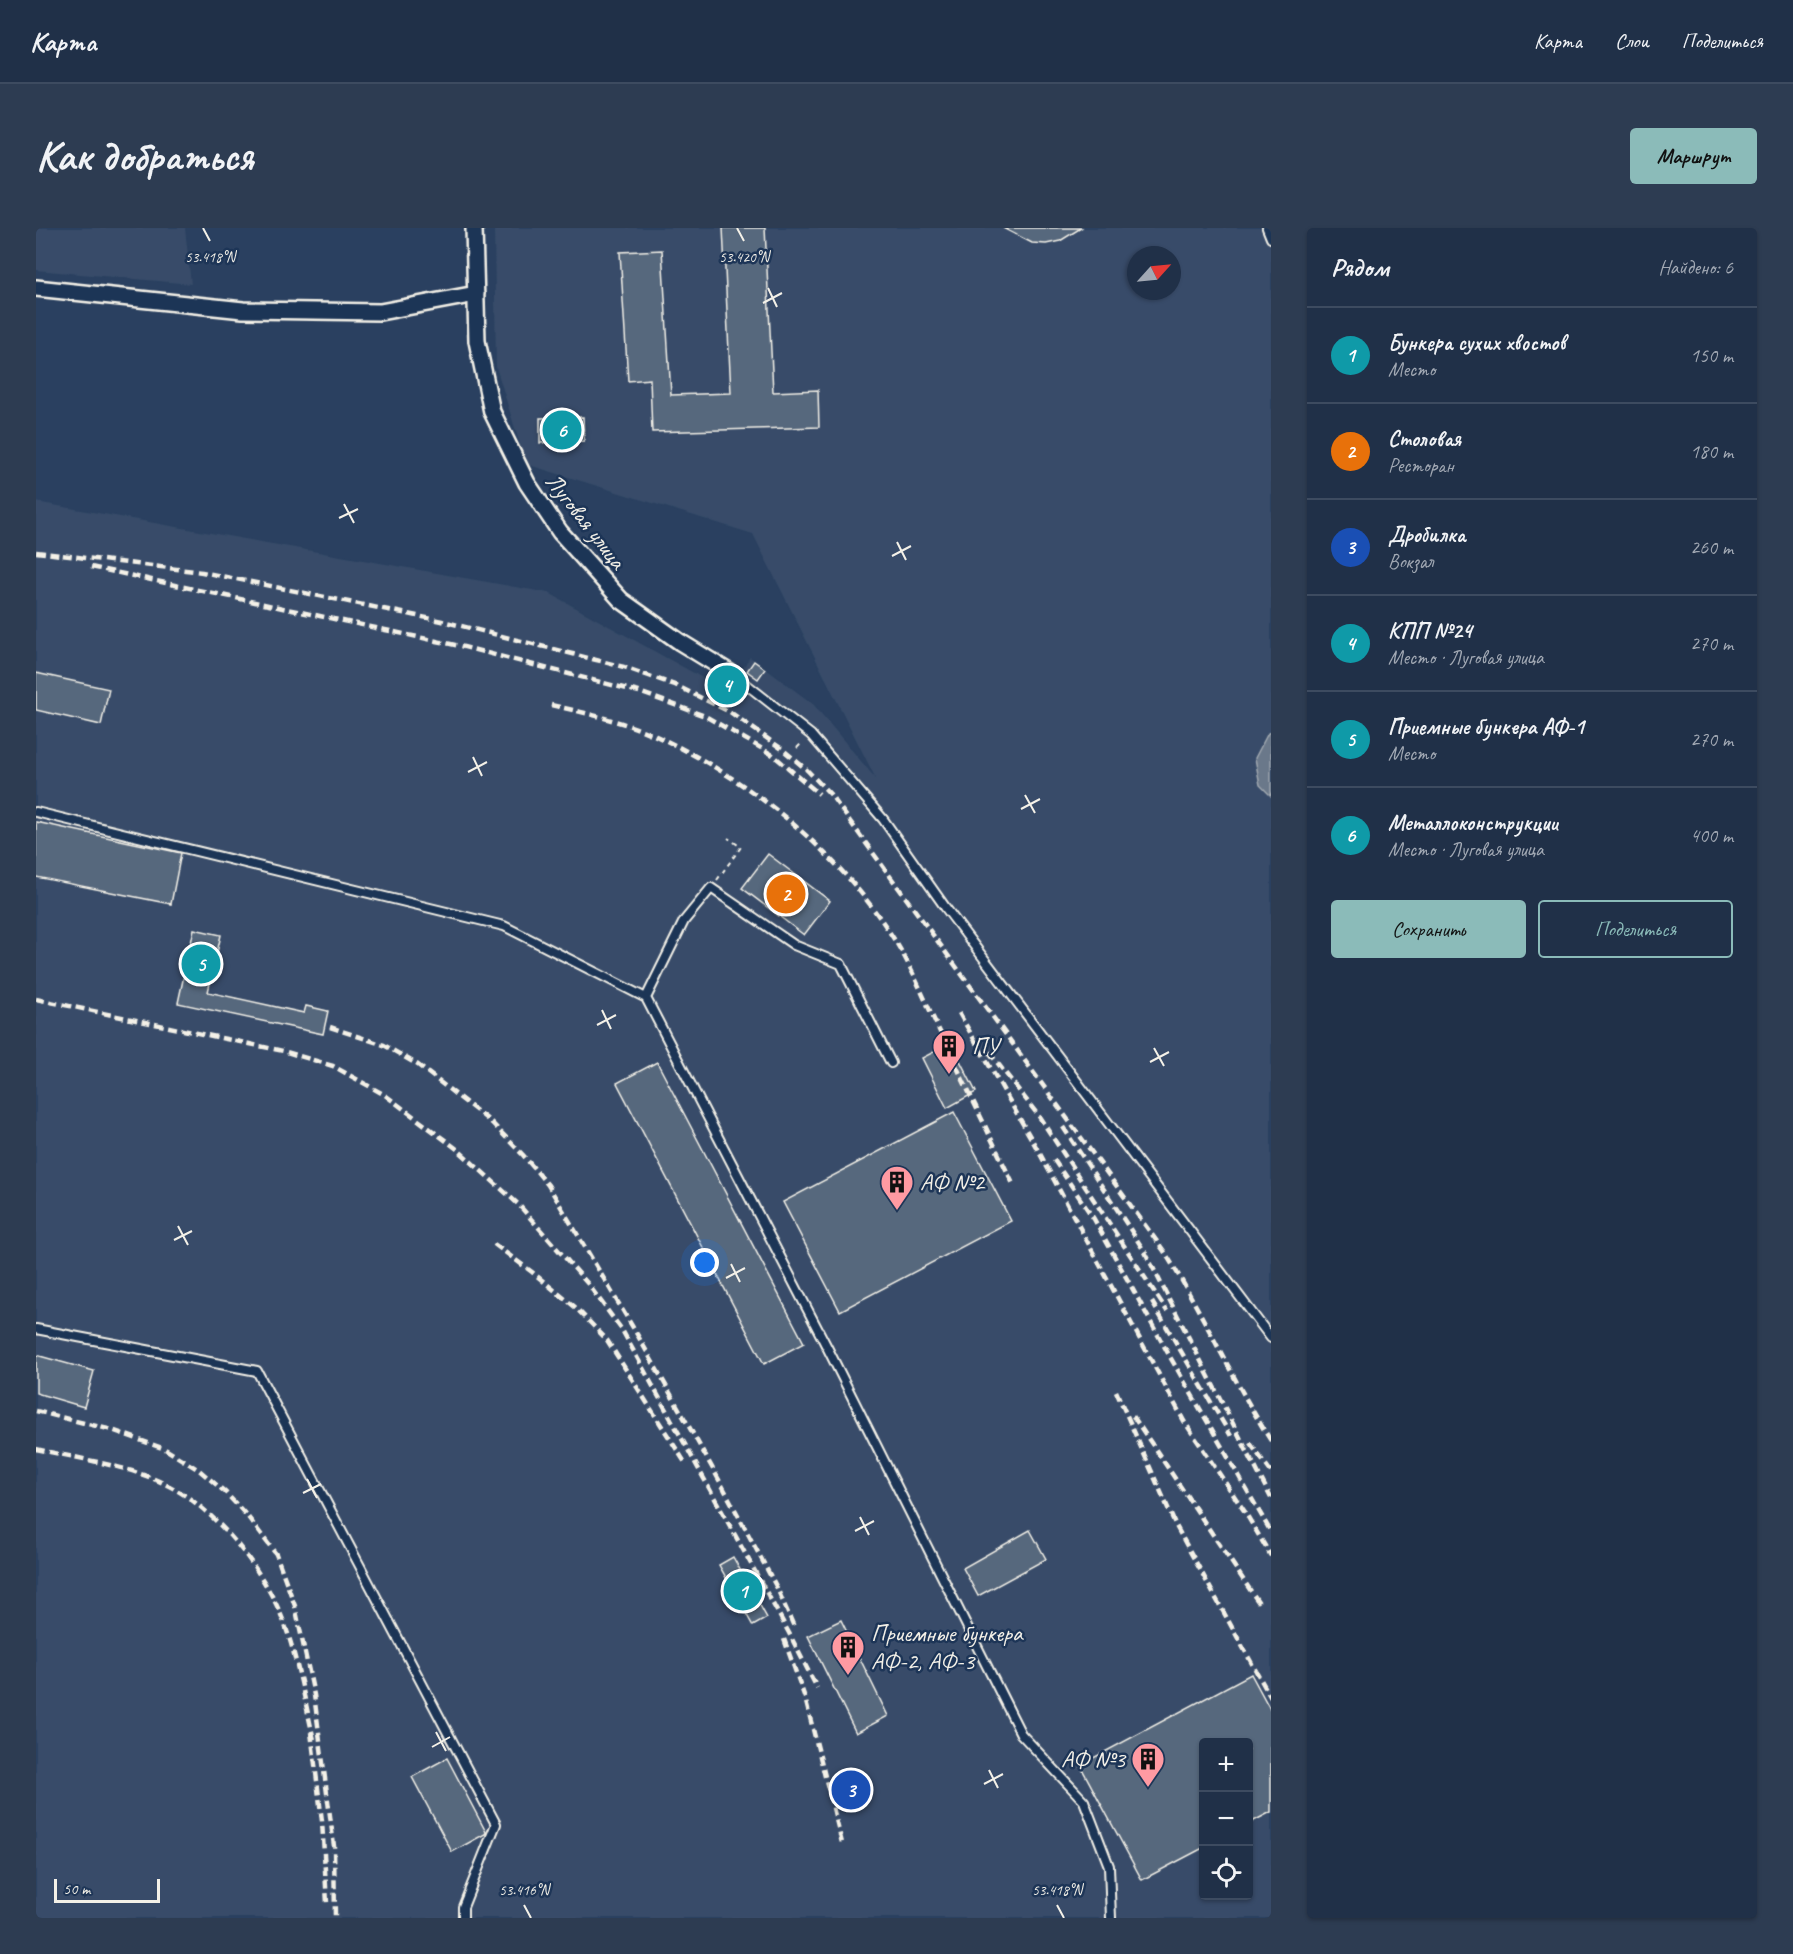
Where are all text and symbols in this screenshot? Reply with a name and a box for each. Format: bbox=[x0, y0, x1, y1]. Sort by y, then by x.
text: Карта bbox=[30, 24, 97, 59]
text: Карта bbox=[1534, 28, 1582, 54]
text: Слои bbox=[1615, 28, 1649, 54]
text: Поделиться bbox=[1682, 28, 1763, 54]
button: Маршрут bbox=[1630, 128, 1757, 184]
text: Как добраться bbox=[36, 130, 253, 183]
north arrow bbox=[1127, 246, 1181, 300]
text: 53.418°N bbox=[185, 248, 238, 267]
text: 53.420°N bbox=[719, 248, 772, 267]
text: Рядом bbox=[1331, 251, 1389, 284]
text: Найдено: 6 bbox=[1658, 255, 1733, 280]
text: Бункера сухих хвостов bbox=[1388, 329, 1565, 357]
text: 1 bbox=[1346, 343, 1355, 368]
text: 150 m bbox=[1690, 343, 1733, 368]
text: Место bbox=[1388, 357, 1435, 382]
pin: 6 bbox=[542, 408, 582, 452]
text: Столовая bbox=[1388, 425, 1461, 453]
text: 2 bbox=[1346, 439, 1355, 464]
text: 180 m bbox=[1690, 439, 1733, 464]
text: Ресторан bbox=[1388, 453, 1454, 478]
street label: Луговая улица bbox=[539, 467, 634, 576]
text: Дробилка bbox=[1388, 521, 1465, 549]
text: 3 bbox=[1346, 535, 1355, 560]
text: 260 m bbox=[1690, 535, 1733, 560]
text: Вокзал bbox=[1388, 549, 1433, 574]
text: КПП №24 bbox=[1388, 617, 1472, 645]
text: 4 bbox=[1346, 631, 1355, 656]
text: 270 m bbox=[1690, 631, 1733, 656]
text: Место · Луговая улица bbox=[1388, 645, 1544, 670]
pin: 4 bbox=[708, 662, 746, 708]
text: Приемные бункера АФ-1 bbox=[1388, 713, 1584, 741]
text: 5 bbox=[1346, 727, 1355, 752]
text: 270 m bbox=[1690, 727, 1733, 752]
text: Место bbox=[1388, 741, 1435, 766]
text: Металлоконструкции bbox=[1388, 809, 1558, 837]
text: 6 bbox=[1346, 823, 1355, 848]
text: 400 m bbox=[1690, 823, 1733, 848]
text: Место · Луговая улица bbox=[1388, 837, 1544, 862]
pin: 2 bbox=[766, 872, 806, 916]
button: Сохранить bbox=[1331, 900, 1526, 958]
button: Поделиться bbox=[1538, 900, 1733, 958]
pin: 5 bbox=[182, 942, 220, 986]
building icon: ПУ bbox=[931, 1028, 967, 1075]
place label: ПУ bbox=[972, 1031, 1002, 1061]
building icon: АФ №2 bbox=[879, 1164, 915, 1211]
place label: АФ №2 bbox=[920, 1167, 986, 1197]
your location bbox=[690, 1248, 719, 1277]
pin: 1 bbox=[724, 1568, 762, 1614]
place label: Приемные бункера АФ-2, АФ-3 bbox=[871, 1618, 1024, 1676]
building icon: Приемные бункера АФ-2, АФ-3 bbox=[830, 1629, 866, 1676]
map controls bbox=[1199, 1738, 1253, 1900]
button: + bbox=[1199, 1738, 1253, 1792]
building icon: АФ №3 bbox=[1130, 1741, 1166, 1788]
place label: АФ №3 bbox=[1061, 1744, 1127, 1774]
pin: 3 bbox=[832, 1768, 870, 1812]
button: − bbox=[1199, 1792, 1253, 1846]
button: locate bbox=[1199, 1846, 1253, 1900]
scale bar bbox=[54, 1876, 160, 1904]
text: 50 m bbox=[63, 1879, 90, 1899]
text: 53.416°N bbox=[499, 1881, 552, 1900]
text: 53.418°N bbox=[1032, 1881, 1085, 1900]

